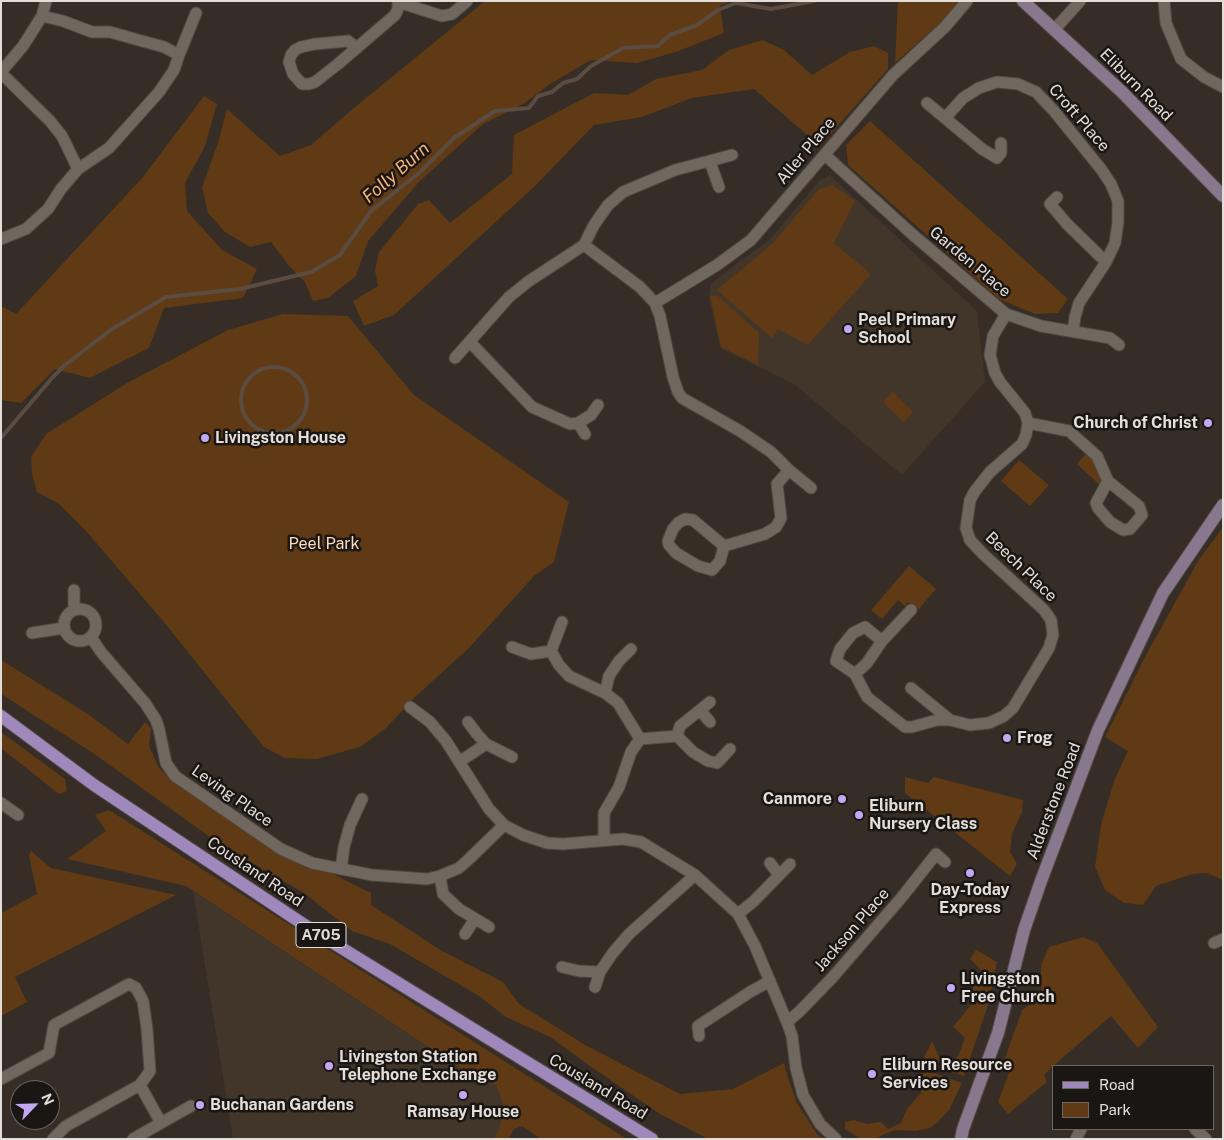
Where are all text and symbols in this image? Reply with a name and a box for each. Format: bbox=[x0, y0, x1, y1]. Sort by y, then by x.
street label: Eliburn Road bbox=[1096, 45, 1176, 125]
street label: Croft Place bbox=[1044, 80, 1114, 156]
street label: Aller Place bbox=[773, 114, 839, 188]
water label: Folly Burn bbox=[358, 138, 434, 208]
street label: Garden Place bbox=[926, 223, 1014, 301]
place label: Peel Primary School bbox=[858, 310, 956, 348]
marker: Peel Primary School bbox=[842, 323, 854, 335]
place label: Church of Christ bbox=[1073, 413, 1198, 433]
marker: Church of Christ bbox=[1202, 417, 1214, 429]
place label: Livingston House bbox=[215, 428, 346, 448]
marker: Livingston House bbox=[199, 432, 211, 444]
street label: Beech Place bbox=[981, 528, 1061, 606]
park label: Peel Park bbox=[288, 534, 360, 554]
place label: Frog bbox=[1017, 728, 1053, 748]
marker: Frog bbox=[1001, 732, 1013, 744]
street label: Alderstone Road bbox=[1023, 740, 1085, 862]
street label: Leving Place bbox=[188, 761, 276, 831]
place label: Canmore bbox=[763, 789, 832, 809]
marker: Canmore bbox=[836, 793, 848, 805]
place label: Eliburn Nursery Class bbox=[869, 796, 977, 834]
marker: Eliburn Nursery Class bbox=[853, 809, 865, 821]
street label: Cousland Road bbox=[203, 833, 307, 911]
marker: Day-Today Express bbox=[964, 867, 976, 879]
place label: Day-Today Express bbox=[931, 880, 1009, 918]
street label: Jackson Place bbox=[811, 884, 893, 976]
road number: A705 bbox=[296, 922, 346, 948]
place label: Livingston Free Church bbox=[961, 969, 1055, 1007]
marker: Livingston Free Church bbox=[945, 982, 957, 994]
place label: Livingston Station Telephone Exchange bbox=[339, 1047, 496, 1085]
street label: Cousland Road bbox=[545, 1050, 651, 1124]
place label: Eliburn Resource Services bbox=[882, 1055, 1012, 1093]
marker: Livingston Station Telephone Exchange bbox=[323, 1060, 335, 1072]
legend bbox=[1052, 1065, 1214, 1130]
marker: Eliburn Resource Services bbox=[866, 1068, 878, 1080]
text: Road bbox=[1099, 1076, 1135, 1093]
north arrow bbox=[10, 1080, 60, 1130]
marker: Ramsay House bbox=[457, 1089, 469, 1101]
text: N bbox=[38, 1091, 57, 1108]
place label: Buchanan Gardens bbox=[210, 1095, 354, 1115]
marker: Buchanan Gardens bbox=[194, 1099, 206, 1111]
text: Park bbox=[1099, 1101, 1131, 1118]
place label: Ramsay House bbox=[407, 1102, 519, 1122]

